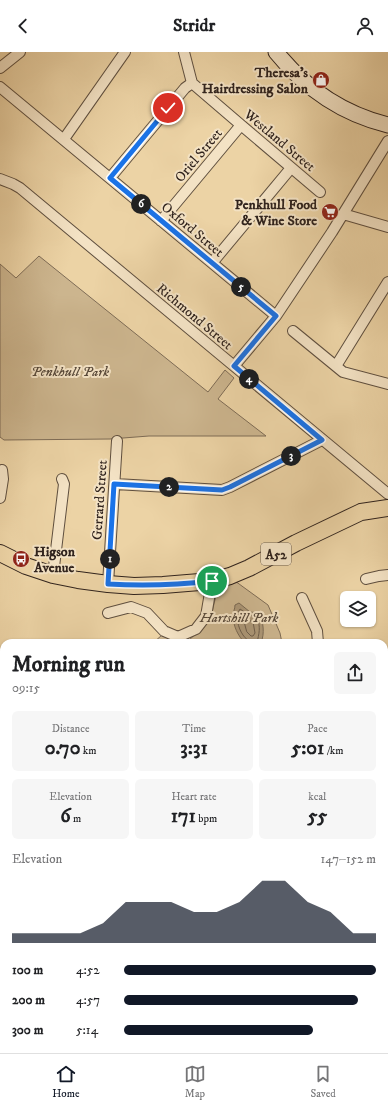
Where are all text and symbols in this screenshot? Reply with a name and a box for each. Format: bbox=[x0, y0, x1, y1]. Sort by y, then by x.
icon: back bbox=[12, 15, 34, 37]
text: Stridr bbox=[173, 15, 215, 37]
icon: person bbox=[354, 15, 376, 37]
place label: Theresa's Hairdressing Salon bbox=[202, 64, 309, 98]
shop icon: Theresa's Hairdressing Salon bbox=[311, 70, 331, 90]
pin bbox=[151, 91, 185, 125]
icon: check bbox=[157, 97, 179, 119]
street label: Westland Street bbox=[239, 105, 319, 176]
street label: Oriel Street bbox=[171, 125, 227, 186]
pin: 6 bbox=[131, 194, 151, 214]
place label: Penkhull Food & Wine Store bbox=[235, 196, 318, 230]
text: 6 bbox=[138, 197, 144, 211]
street label: Oxford Street bbox=[157, 198, 228, 261]
supermarket icon: Penkhull Food & Wine Store bbox=[320, 202, 340, 222]
pin: 5 bbox=[231, 277, 251, 297]
street label: Richmond Street bbox=[153, 280, 237, 354]
text: 5 bbox=[238, 280, 244, 294]
park label: Penkhull Park bbox=[31, 363, 109, 381]
pin: 4 bbox=[239, 369, 259, 389]
text: 4 bbox=[246, 372, 252, 386]
pin: 3 bbox=[281, 446, 301, 466]
text: 3 bbox=[289, 449, 293, 463]
street label: Gerrard Street bbox=[88, 459, 112, 541]
pin: 2 bbox=[159, 477, 179, 497]
text: 2 bbox=[166, 480, 172, 494]
place label: Higson Avenue bbox=[33, 543, 76, 577]
road number: A52 bbox=[261, 543, 291, 565]
bus stop icon: Higson Avenue bbox=[11, 549, 31, 569]
pin: 1 bbox=[100, 549, 120, 569]
text: 1 bbox=[108, 552, 112, 566]
pin bbox=[195, 564, 229, 598]
icon: arrive bbox=[201, 570, 223, 592]
map controls bbox=[340, 591, 376, 627]
button: layers bbox=[340, 591, 376, 627]
park label: Hartshill Park bbox=[199, 609, 278, 627]
text: Morning run bbox=[12, 651, 125, 678]
button: share bbox=[334, 652, 376, 694]
text: 09:15 bbox=[12, 680, 40, 696]
text: Distance bbox=[52, 722, 90, 736]
text: Time bbox=[182, 722, 206, 736]
text: Pace bbox=[307, 722, 328, 736]
text: 0.70 bbox=[45, 736, 80, 761]
text: 3:31 bbox=[180, 736, 208, 761]
text: 5:01 bbox=[291, 736, 324, 761]
text: km bbox=[80, 744, 97, 758]
text: /km bbox=[324, 744, 343, 758]
text: Elevation bbox=[49, 790, 92, 804]
text: Heart rate bbox=[171, 790, 217, 804]
text: kcal bbox=[308, 790, 326, 804]
text: 6 bbox=[60, 804, 71, 829]
text: 171 bbox=[171, 804, 196, 829]
text: 55 bbox=[307, 804, 327, 829]
text: m bbox=[71, 812, 81, 826]
text: bpm bbox=[196, 812, 217, 826]
text: Elevation bbox=[12, 851, 62, 867]
text: 147–152 m bbox=[320, 851, 376, 867]
text: 100 m bbox=[12, 962, 43, 978]
text: 4:52 bbox=[76, 962, 100, 978]
text: 200 m bbox=[12, 992, 45, 1008]
text: 4:57 bbox=[76, 992, 100, 1008]
text: 300 m bbox=[12, 1022, 43, 1038]
text: 5:14 bbox=[76, 1022, 98, 1038]
tab: Home bbox=[52, 1063, 79, 1101]
tab: Map bbox=[184, 1063, 206, 1101]
tab: Saved bbox=[310, 1063, 336, 1101]

